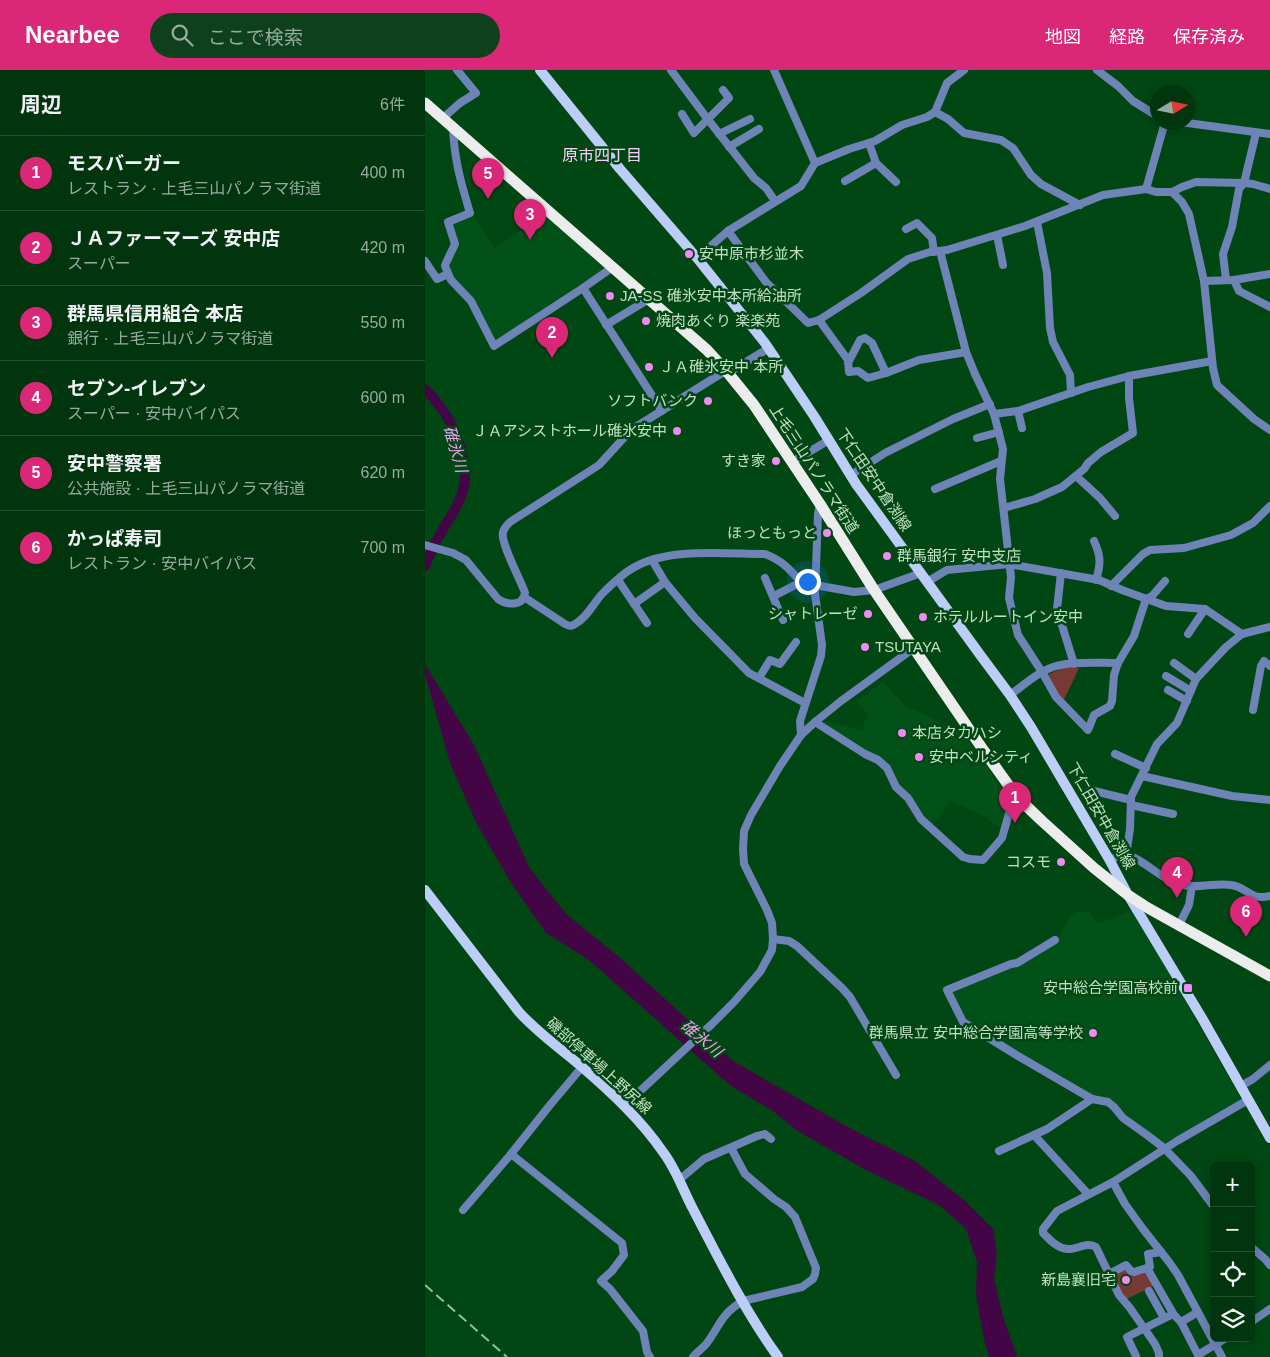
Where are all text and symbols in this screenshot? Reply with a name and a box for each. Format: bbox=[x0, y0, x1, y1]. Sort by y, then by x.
search box bbox=[150, 13, 500, 58]
text: Nearbee bbox=[25, 21, 120, 48]
icon: search bbox=[168, 21, 196, 49]
text: ここで検索 bbox=[208, 27, 303, 48]
text: 地図 bbox=[1045, 27, 1081, 47]
text: 経路 bbox=[1109, 27, 1145, 47]
text: 保存済み bbox=[1173, 27, 1245, 47]
north arrow bbox=[1150, 85, 1195, 130]
text: 周辺 bbox=[20, 93, 62, 116]
text: 6件 bbox=[380, 96, 405, 113]
district label: 原市四丁目 bbox=[562, 147, 642, 164]
text: モスバーガー bbox=[67, 153, 181, 174]
pin: 5 bbox=[472, 158, 504, 199]
text: 1 bbox=[32, 164, 40, 181]
text: 400 m bbox=[361, 164, 405, 181]
text: レストラン · 上毛三山パノラマ街道 bbox=[67, 180, 321, 197]
pin: 3 bbox=[514, 199, 546, 240]
text: ＪＡファーマーズ 安中店 bbox=[67, 228, 280, 249]
text: 2 bbox=[32, 239, 40, 256]
text: 420 m bbox=[361, 239, 405, 256]
place label: 安中原市杉並木 bbox=[699, 245, 804, 262]
marker: 安中原市杉並木 bbox=[683, 248, 695, 260]
text: スーパー bbox=[67, 255, 131, 272]
place label: JA-SS 碓氷安中本所給油所 bbox=[620, 287, 802, 304]
marker: JA-SS 碓氷安中本所給油所 bbox=[604, 290, 616, 302]
text: 群馬県信用組合 本店 bbox=[67, 303, 243, 324]
place label: 焼肉あぐり 楽楽苑 bbox=[656, 312, 780, 329]
text: 3 bbox=[32, 314, 40, 331]
text: 550 m bbox=[361, 314, 405, 331]
marker: 焼肉あぐり 楽楽苑 bbox=[640, 315, 652, 327]
pin: 2 bbox=[536, 317, 568, 358]
text: 銀行 · 上毛三山パノラマ街道 bbox=[67, 330, 273, 347]
place label: ＪＡ碓氷安中 本所 bbox=[659, 358, 783, 375]
marker: ＪＡ碓氷安中 本所 bbox=[643, 361, 655, 373]
text: セブン-イレブン bbox=[67, 378, 206, 399]
text: 4 bbox=[32, 389, 40, 406]
text: 600 m bbox=[361, 389, 405, 406]
place label: ソフトバンク bbox=[607, 392, 698, 409]
marker: ソフトバンク bbox=[702, 395, 714, 407]
street label: 上毛三山パノラマ街道 bbox=[766, 401, 862, 536]
text: スーパー · 安中バイパス bbox=[67, 405, 241, 422]
place label: ＪＡアシストホール碓氷安中 bbox=[473, 422, 667, 439]
water label: 碓氷川 bbox=[441, 424, 471, 476]
marker: ＪＡアシストホール碓氷安中 bbox=[671, 425, 683, 437]
street label: 下仁田安中倉渕線 bbox=[834, 425, 915, 534]
place label: すき家 bbox=[721, 452, 766, 469]
text: 安中警察署 bbox=[67, 453, 162, 474]
marker: すき家 bbox=[770, 455, 782, 467]
text: 5 bbox=[32, 464, 40, 481]
text: 620 m bbox=[361, 464, 405, 481]
text: 公共施設 · 上毛三山パノラマ街道 bbox=[67, 480, 305, 497]
place label: ほっともっと bbox=[727, 524, 817, 541]
marker: ほっともっと bbox=[821, 527, 833, 539]
text: かっぱ寿司 bbox=[67, 528, 162, 549]
text: 6 bbox=[32, 539, 40, 556]
text: 700 m bbox=[361, 539, 405, 556]
place label: 群馬銀行 安中支店 bbox=[897, 547, 1021, 564]
marker: 群馬銀行 安中支店 bbox=[881, 550, 893, 562]
text: レストラン · 安中バイパス bbox=[67, 555, 257, 572]
your location bbox=[795, 569, 821, 595]
place label: シャトレーゼ bbox=[768, 605, 858, 622]
marker: シャトレーゼ bbox=[862, 608, 874, 620]
place label: ホテルルートイン安中 bbox=[933, 608, 1083, 625]
marker: ホテルルートイン安中 bbox=[917, 611, 929, 623]
place label: TSUTAYA bbox=[875, 638, 941, 655]
marker: TSUTAYA bbox=[859, 641, 871, 653]
place label: 本店タカハシ bbox=[912, 724, 1002, 741]
marker: 本店タカハシ bbox=[896, 727, 908, 739]
place label: 安中ベルシティ bbox=[929, 748, 1033, 765]
marker: 安中ベルシティ bbox=[913, 751, 925, 763]
street label: 下仁田安中倉渕線 bbox=[1064, 760, 1139, 872]
pin: 1 bbox=[999, 782, 1031, 823]
place label: コスモ bbox=[1006, 853, 1051, 870]
marker: コスモ bbox=[1055, 856, 1067, 868]
pin: 4 bbox=[1161, 857, 1193, 898]
pin: 6 bbox=[1230, 896, 1262, 937]
place label: 安中総合学園高校前 bbox=[1043, 979, 1178, 996]
marker: 安中総合学園高校前 bbox=[1182, 982, 1194, 994]
street label: 磯部停車場上野尻線 bbox=[543, 1014, 655, 1117]
water label: 碓氷川 bbox=[678, 1016, 727, 1062]
place label: 群馬県立 安中総合学園高等学校 bbox=[869, 1024, 1083, 1041]
marker: 群馬県立 安中総合学園高等学校 bbox=[1087, 1027, 1099, 1039]
map controls bbox=[1210, 1162, 1255, 1342]
button: + bbox=[1210, 1162, 1255, 1207]
button: − bbox=[1210, 1207, 1255, 1252]
button: locate bbox=[1210, 1252, 1255, 1297]
place label: 新島襄旧宅 bbox=[1041, 1271, 1116, 1288]
marker: 新島襄旧宅 bbox=[1120, 1274, 1132, 1286]
button: layers bbox=[1210, 1297, 1255, 1342]

